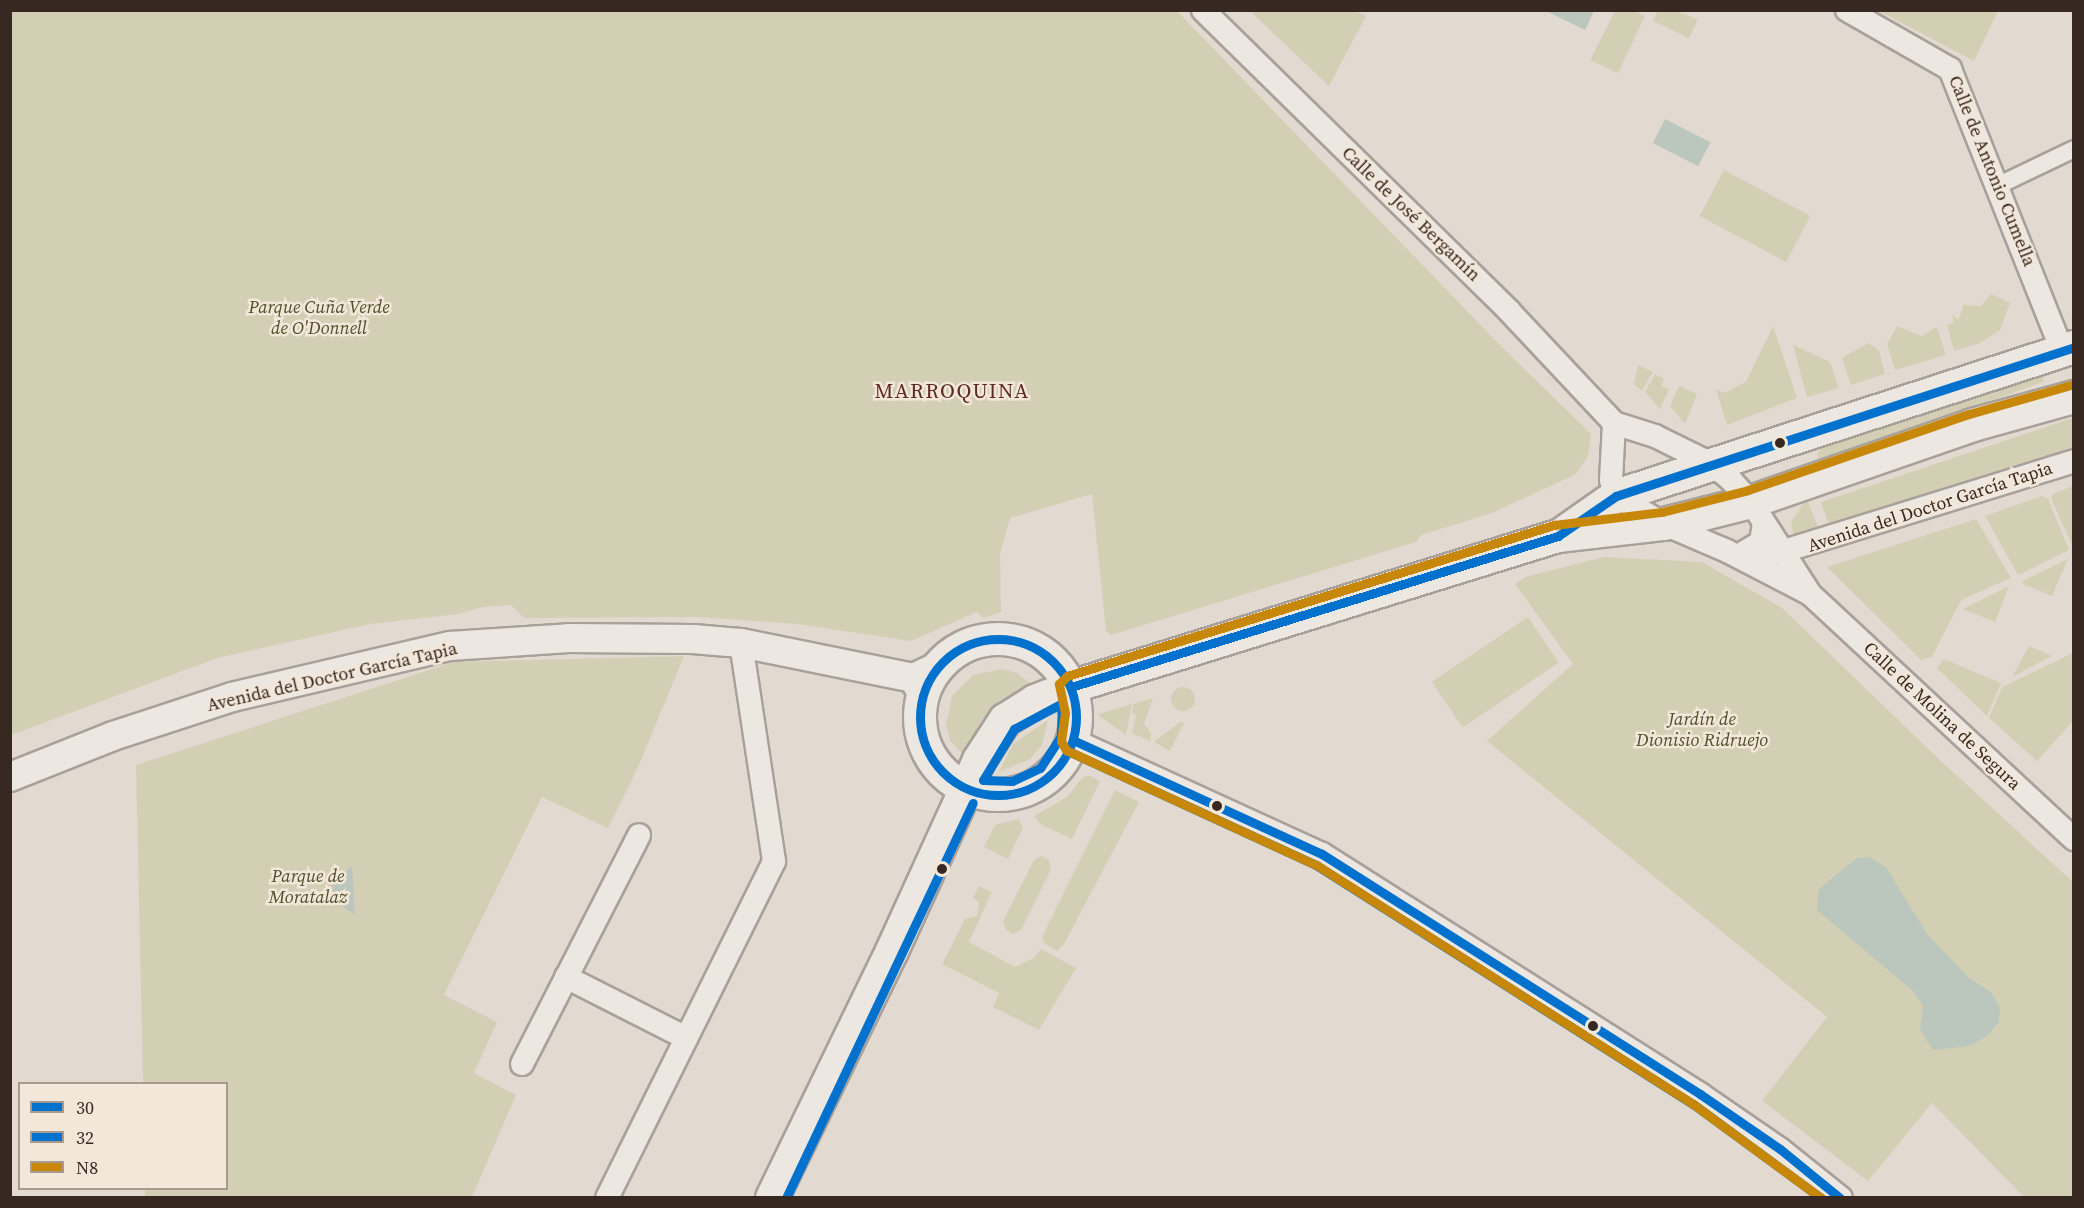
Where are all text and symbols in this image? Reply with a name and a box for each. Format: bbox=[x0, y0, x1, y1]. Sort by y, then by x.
street label: Calle de Antonio Cumella bbox=[1944, 73, 2040, 269]
street label: Calle de José Bergamín bbox=[1337, 142, 1485, 286]
park label: Parque Cuña Verde de O'Donnell bbox=[248, 297, 390, 340]
district label: MARROQUINA bbox=[874, 378, 1030, 404]
unlabelled marker bbox=[1774, 437, 1786, 449]
street label: Avenida del Doctor García Tapia bbox=[1805, 457, 2055, 557]
street label: Calle de Molina de Segura bbox=[1859, 637, 2025, 795]
street label: Avenida del Doctor García Tapia bbox=[205, 638, 459, 716]
park label: Jardín de Dionisio Ridruejo bbox=[1636, 709, 1768, 752]
unlabelled marker bbox=[1211, 800, 1223, 812]
unlabelled marker bbox=[936, 863, 948, 875]
park label: Parque de Moratalaz bbox=[269, 866, 347, 908]
unlabelled marker bbox=[1587, 1020, 1599, 1032]
legend bbox=[18, 1082, 228, 1190]
text: 30 bbox=[76, 1095, 94, 1120]
text: 32 bbox=[76, 1125, 94, 1150]
text: N8 bbox=[76, 1155, 98, 1180]

